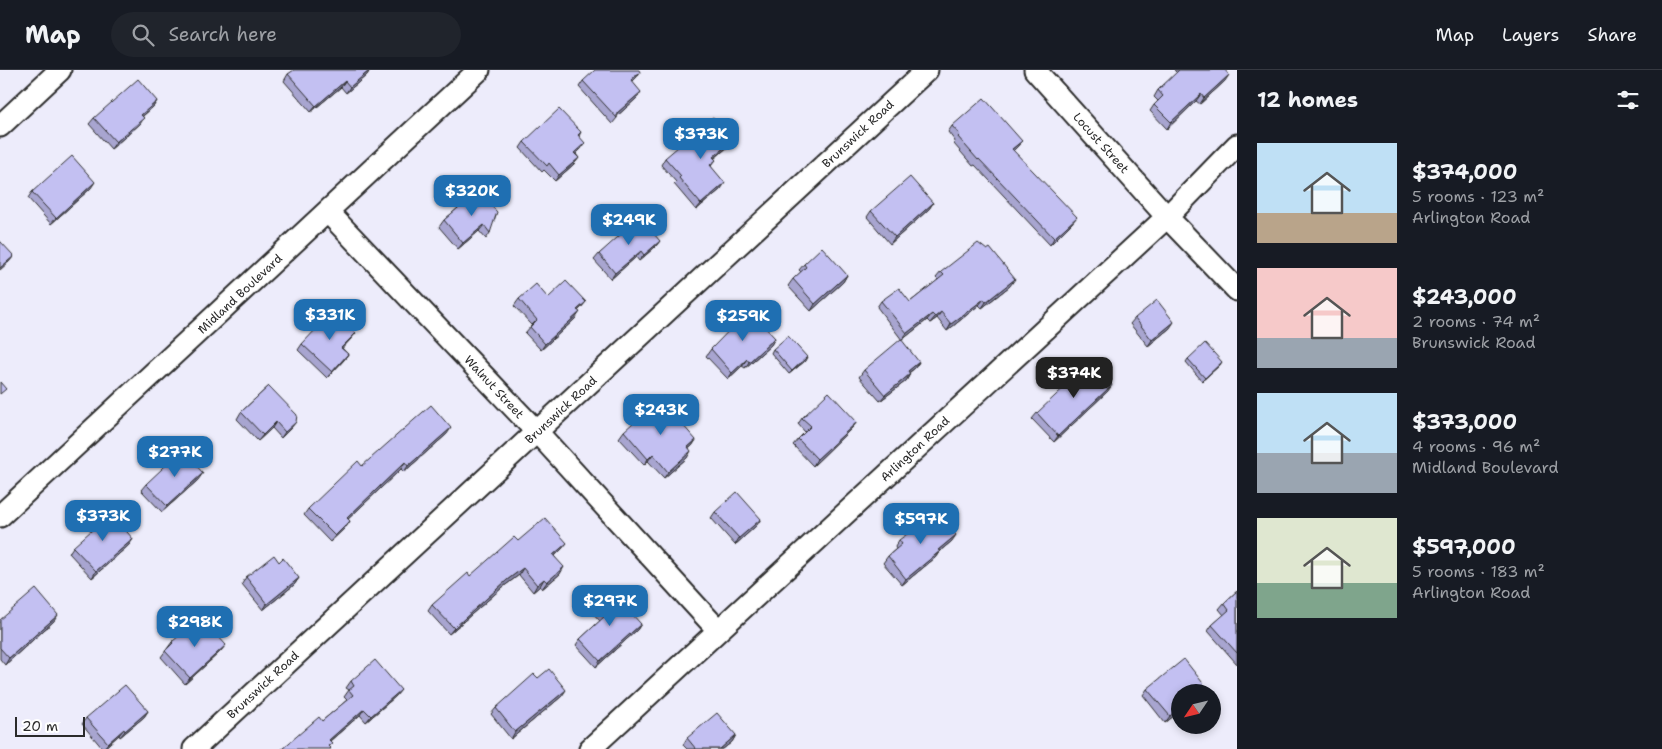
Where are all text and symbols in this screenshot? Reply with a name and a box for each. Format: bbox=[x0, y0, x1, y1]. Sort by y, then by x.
search box bbox=[111, 12, 461, 57]
text: Map bbox=[25, 19, 81, 51]
icon: search bbox=[129, 21, 157, 49]
text: Search here bbox=[169, 22, 277, 47]
text: Map bbox=[1436, 23, 1474, 47]
text: Layers bbox=[1502, 23, 1559, 47]
text: Share bbox=[1587, 23, 1637, 47]
text: 12 homes bbox=[1257, 86, 1358, 114]
icon: filters bbox=[1614, 86, 1642, 114]
street label: Brunswick Road bbox=[819, 96, 898, 171]
street label: Locust Street bbox=[1070, 109, 1132, 177]
pin: $373K bbox=[666, 118, 736, 160]
text: $373K bbox=[674, 123, 728, 144]
text: $374,000 bbox=[1412, 158, 1517, 186]
icon: home bbox=[1297, 163, 1357, 223]
pin: $320K bbox=[437, 174, 507, 217]
text: $320K bbox=[445, 180, 499, 201]
text: 5 rooms · 123 m² bbox=[1412, 186, 1544, 207]
pin: $249K bbox=[594, 204, 664, 246]
text: Arlington Road bbox=[1412, 207, 1530, 228]
text: $249K bbox=[602, 209, 656, 230]
street label: Midland Boulevard bbox=[194, 250, 286, 337]
text: $243,000 bbox=[1412, 283, 1517, 311]
icon: home bbox=[1297, 288, 1357, 348]
pin: $331K bbox=[295, 298, 365, 341]
pin: $259K bbox=[708, 300, 778, 342]
text: $331K bbox=[305, 304, 355, 325]
text: $259K bbox=[716, 305, 770, 326]
text: 2 rooms · 74 m² bbox=[1412, 311, 1540, 332]
text: Brunswick Road bbox=[1412, 332, 1536, 353]
street label: Walnut Street bbox=[461, 352, 527, 422]
pin: $374K bbox=[1039, 356, 1109, 399]
text: $374K bbox=[1047, 362, 1101, 383]
street label: Brunswick Road bbox=[522, 372, 601, 447]
pin: $243K bbox=[626, 394, 696, 436]
text: $243K bbox=[634, 399, 688, 420]
text: $373,000 bbox=[1412, 408, 1517, 436]
street label: Arlington Road bbox=[877, 413, 953, 485]
icon: home bbox=[1297, 413, 1357, 473]
pin: $277K bbox=[140, 436, 210, 478]
text: 4 rooms · 96 m² bbox=[1412, 436, 1540, 457]
text: $277K bbox=[148, 441, 202, 462]
text: Midland Boulevard bbox=[1412, 457, 1559, 478]
pin: $373K bbox=[68, 500, 138, 542]
pin: $597K bbox=[886, 502, 956, 545]
text: $373K bbox=[76, 505, 130, 526]
text: $597K bbox=[894, 508, 948, 529]
text: $597,000 bbox=[1412, 533, 1516, 561]
icon: home bbox=[1297, 538, 1357, 598]
text: 5 rooms · 183 m² bbox=[1412, 561, 1545, 582]
text: Arlington Road bbox=[1412, 582, 1530, 603]
pin: $297K bbox=[575, 584, 645, 627]
text: $297K bbox=[583, 590, 637, 611]
pin: $298K bbox=[160, 606, 230, 648]
text: $298K bbox=[168, 611, 222, 632]
street label: Brunswick Road bbox=[224, 647, 303, 722]
north arrow bbox=[1171, 684, 1221, 734]
map controls bbox=[1171, 684, 1221, 734]
scale bar bbox=[15, 714, 85, 737]
text: 20 m bbox=[22, 717, 58, 735]

